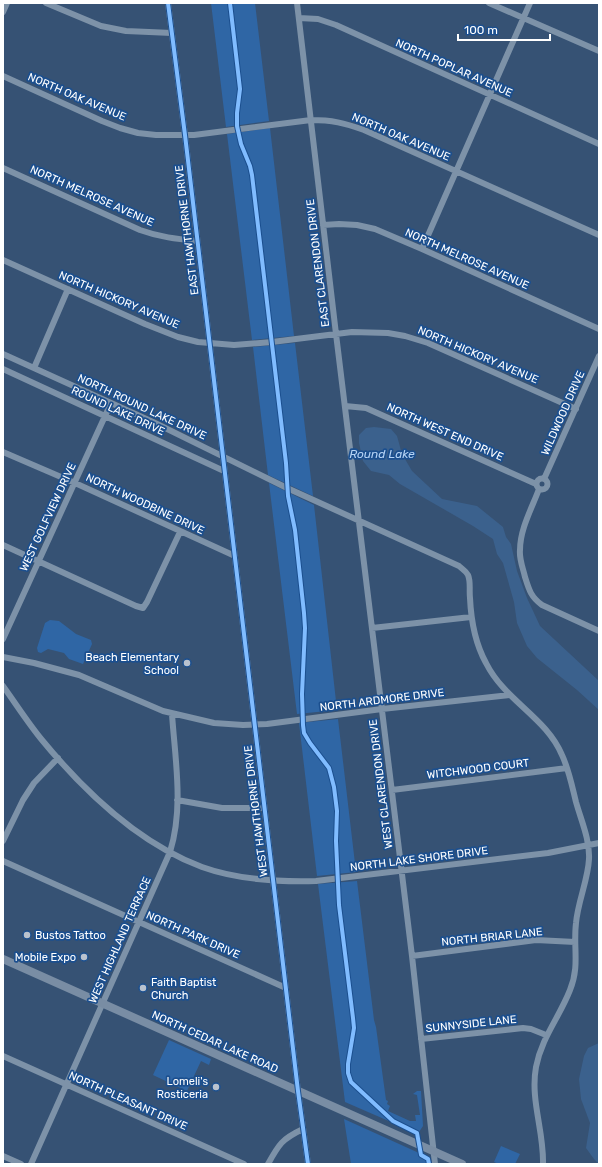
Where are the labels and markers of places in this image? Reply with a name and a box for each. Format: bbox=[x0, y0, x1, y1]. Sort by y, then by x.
place label: Beach Elementary School bbox=[85, 651, 179, 677]
marker: Beach Elementary School bbox=[182, 658, 192, 668]
place label: Bustos Tattoo bbox=[35, 929, 106, 942]
marker: Bustos Tattoo bbox=[22, 930, 32, 940]
place label: Mobile Expo bbox=[15, 951, 76, 964]
marker: Mobile Expo bbox=[79, 952, 89, 962]
place label: Faith Baptist Church bbox=[151, 976, 217, 1002]
marker: Faith Baptist Church bbox=[138, 983, 148, 993]
place label: Lomeli's Rosticeria bbox=[157, 1075, 208, 1101]
marker: Lomeli's Rosticeria bbox=[211, 1082, 221, 1092]

